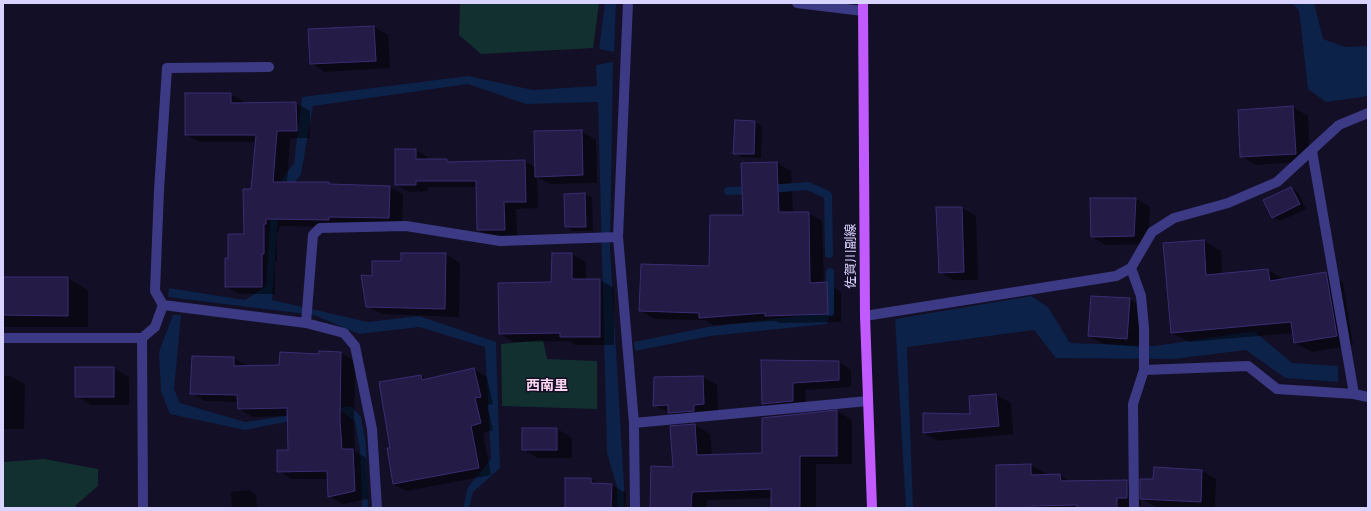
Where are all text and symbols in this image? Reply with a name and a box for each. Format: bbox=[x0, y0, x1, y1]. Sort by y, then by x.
street label: 佐賀川副線 bbox=[843, 224, 859, 288]
district label: 西南里 bbox=[526, 378, 568, 394]

